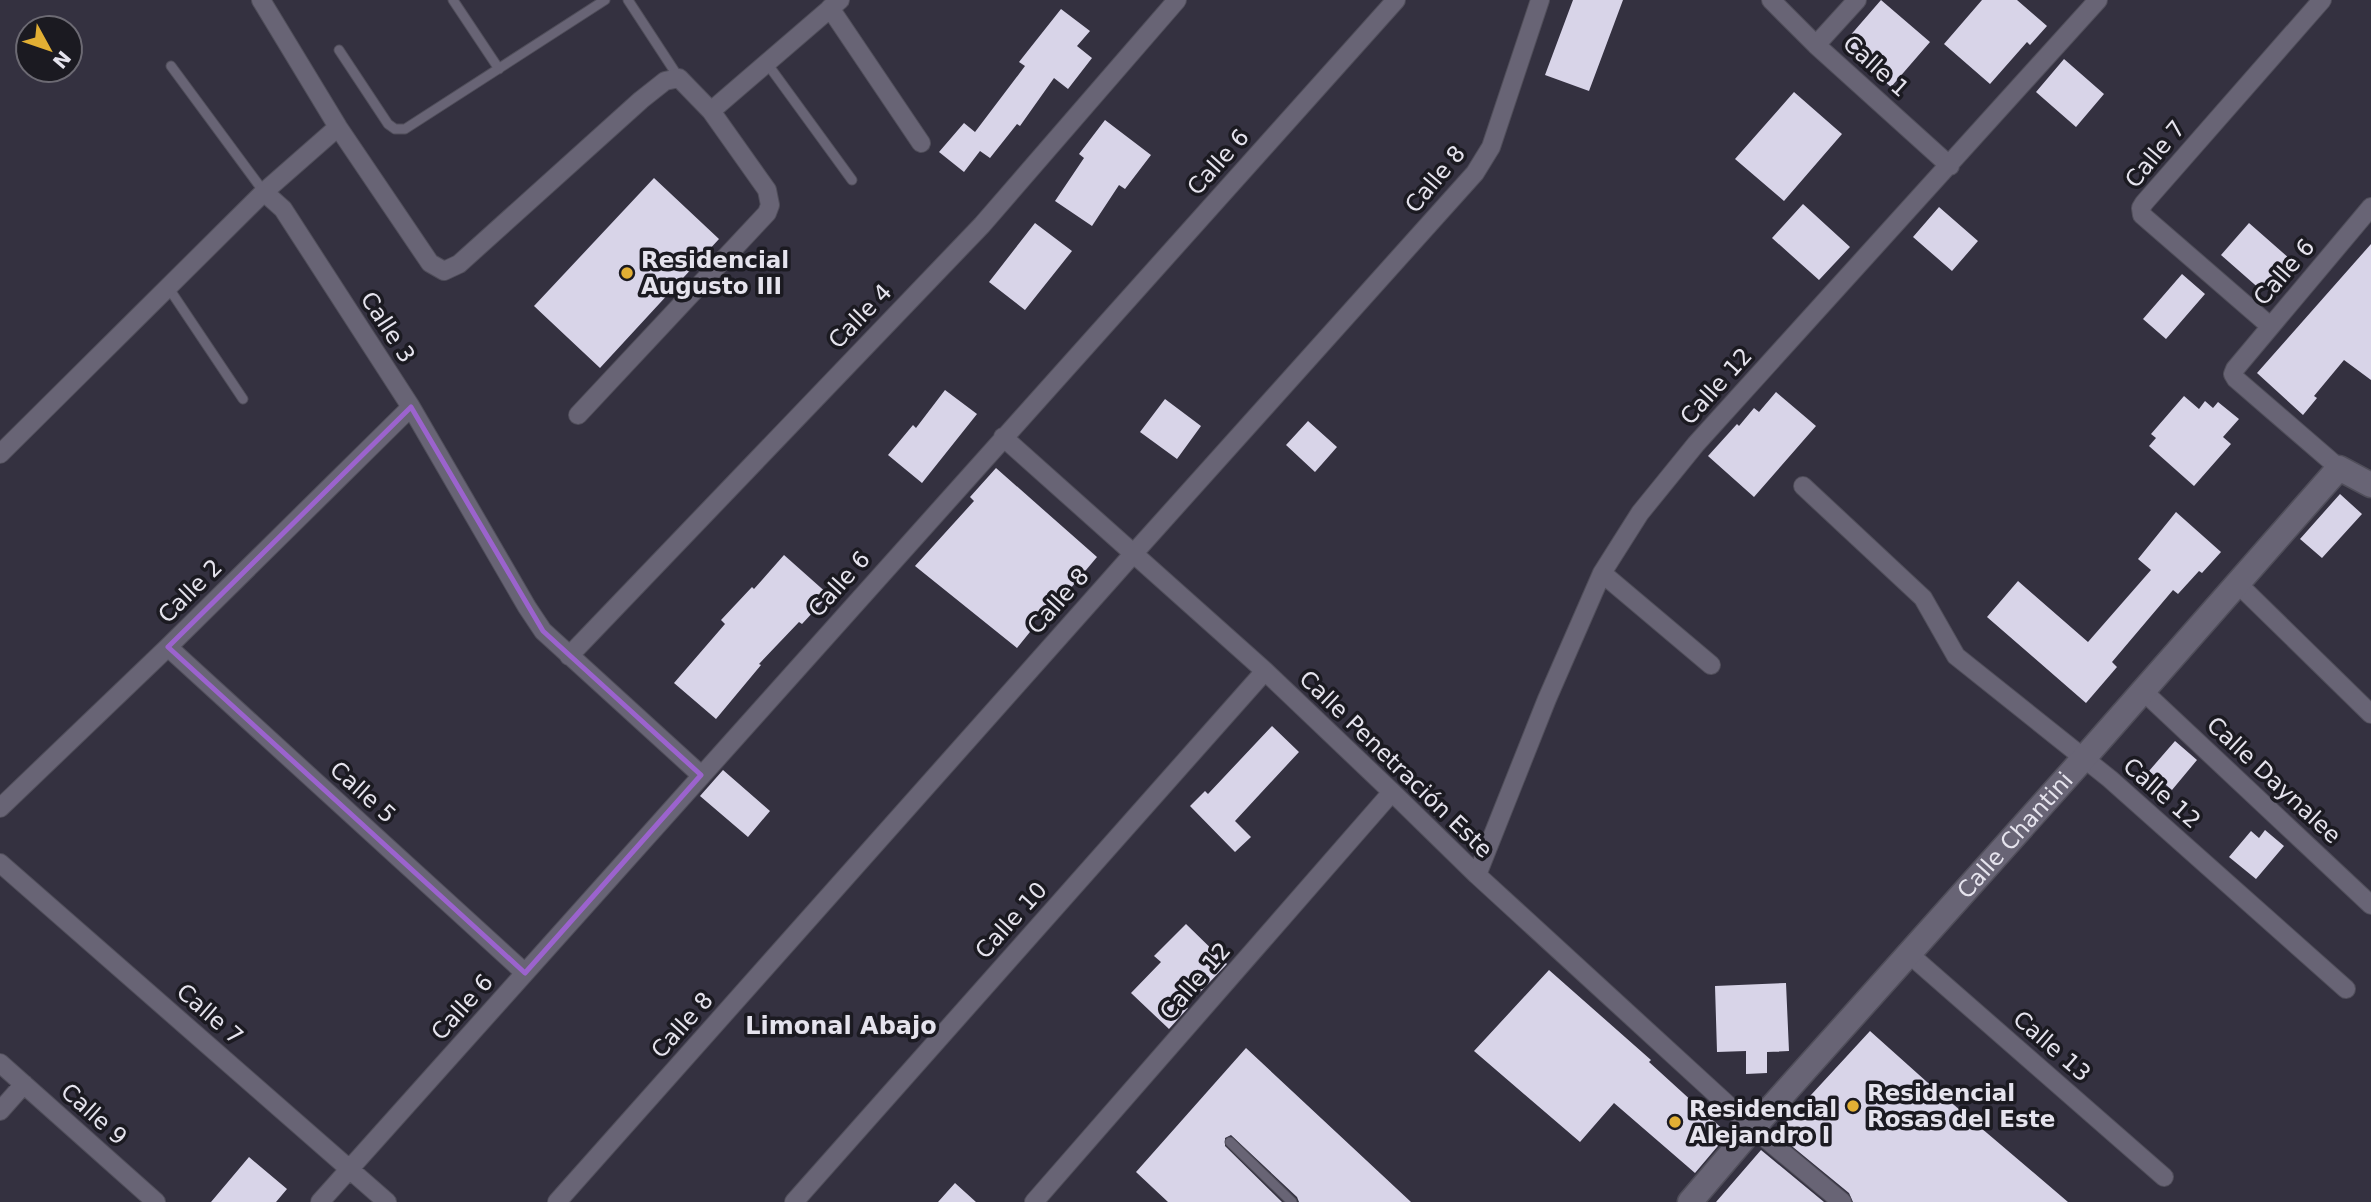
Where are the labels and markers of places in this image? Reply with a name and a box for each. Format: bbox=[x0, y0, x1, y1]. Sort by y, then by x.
place label: Residencial Augusto III bbox=[641, 247, 789, 299]
marker: Residencial Augusto III bbox=[619, 265, 635, 281]
place label: Residencial Rosas del Este bbox=[1867, 1080, 2055, 1132]
place label: Residencial Alejandro I bbox=[1689, 1096, 1837, 1148]
marker: Residencial Rosas del Este bbox=[1845, 1098, 1861, 1114]
marker: Residencial Alejandro I bbox=[1667, 1114, 1683, 1130]

